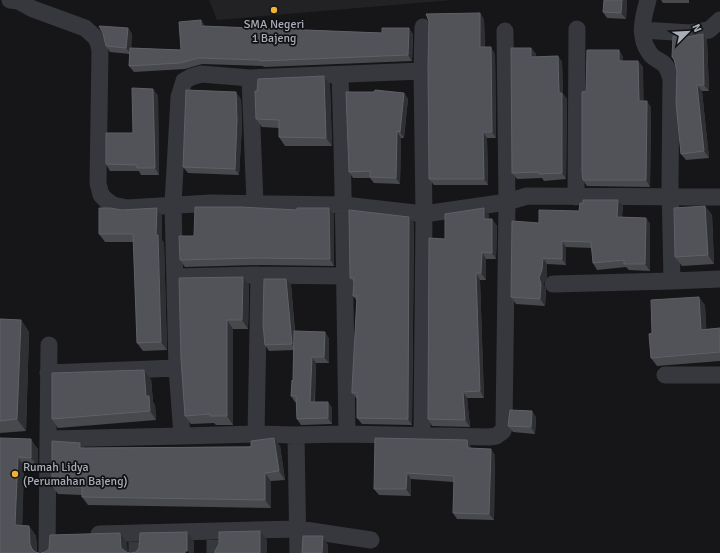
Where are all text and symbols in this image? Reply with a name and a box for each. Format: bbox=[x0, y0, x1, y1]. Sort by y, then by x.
marker: SMA Negeri 1 Bajeng bbox=[269, 5, 279, 15]
north arrow bbox=[668, 12, 708, 52]
place label: SMA Negeri 1 Bajeng bbox=[244, 17, 304, 46]
text: N bbox=[689, 22, 704, 34]
place label: Rumah Lidya (Perumahan Bajeng) bbox=[23, 460, 127, 489]
marker: Rumah Lidya (Perumahan Bajeng) bbox=[10, 469, 20, 479]

